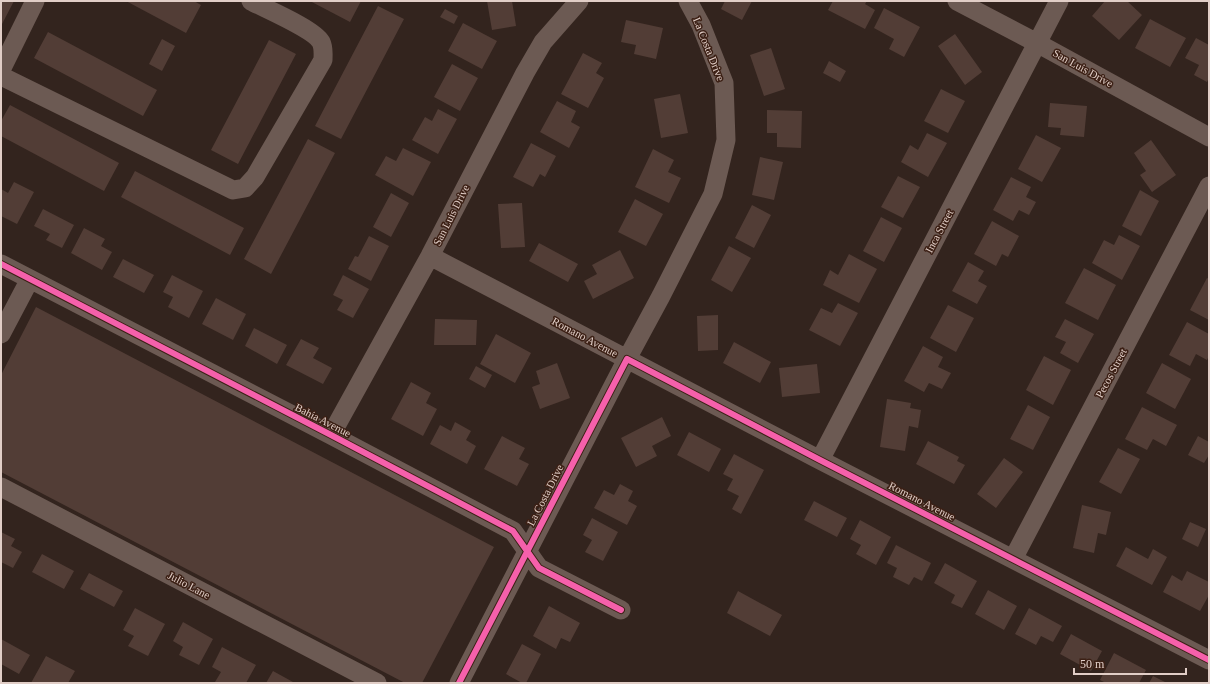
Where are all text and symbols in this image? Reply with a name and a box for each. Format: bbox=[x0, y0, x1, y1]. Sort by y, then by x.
street label: La Costa Drive bbox=[691, 16, 727, 83]
street label: San Luis Drive bbox=[1051, 47, 1115, 89]
street label: San Luis Drive bbox=[431, 183, 472, 247]
street label: Inca Street bbox=[923, 207, 955, 255]
street label: Romano Avenue bbox=[550, 315, 620, 359]
street label: Pecos Street bbox=[1093, 346, 1129, 400]
street label: Bahia Avenue bbox=[293, 401, 353, 439]
street label: La Costa Drive bbox=[524, 462, 566, 528]
street label: Romano Avenue bbox=[887, 479, 957, 523]
street label: Julio Lane bbox=[166, 569, 212, 601]
scale bar bbox=[1074, 650, 1186, 676]
text: 50 m bbox=[1080, 657, 1105, 671]

